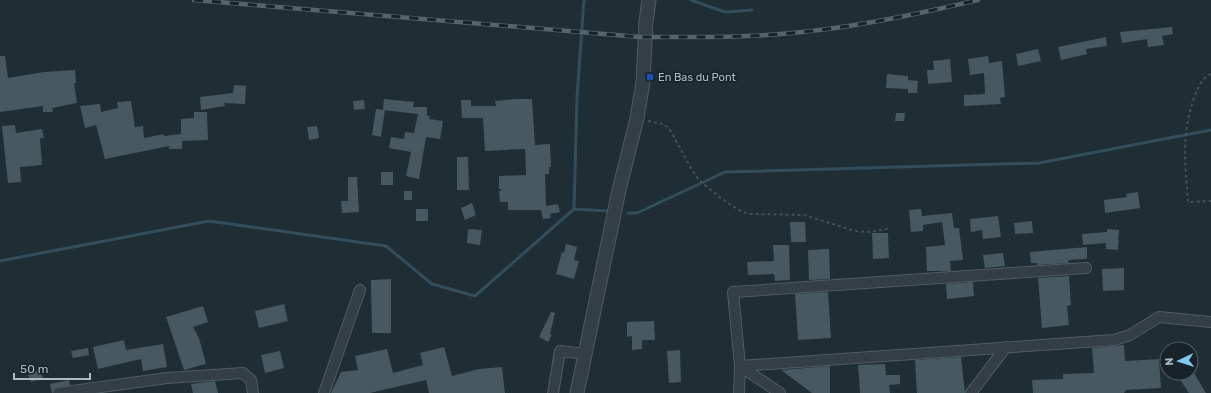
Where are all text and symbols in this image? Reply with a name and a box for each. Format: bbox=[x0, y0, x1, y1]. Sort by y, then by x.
place label: En Bas du Pont bbox=[658, 71, 737, 84]
marker: En Bas du Pont bbox=[645, 72, 655, 82]
north arrow bbox=[1159, 341, 1199, 381]
scale bar bbox=[14, 355, 90, 381]
text: N bbox=[1163, 357, 1176, 366]
text: 50 m bbox=[20, 362, 48, 376]

